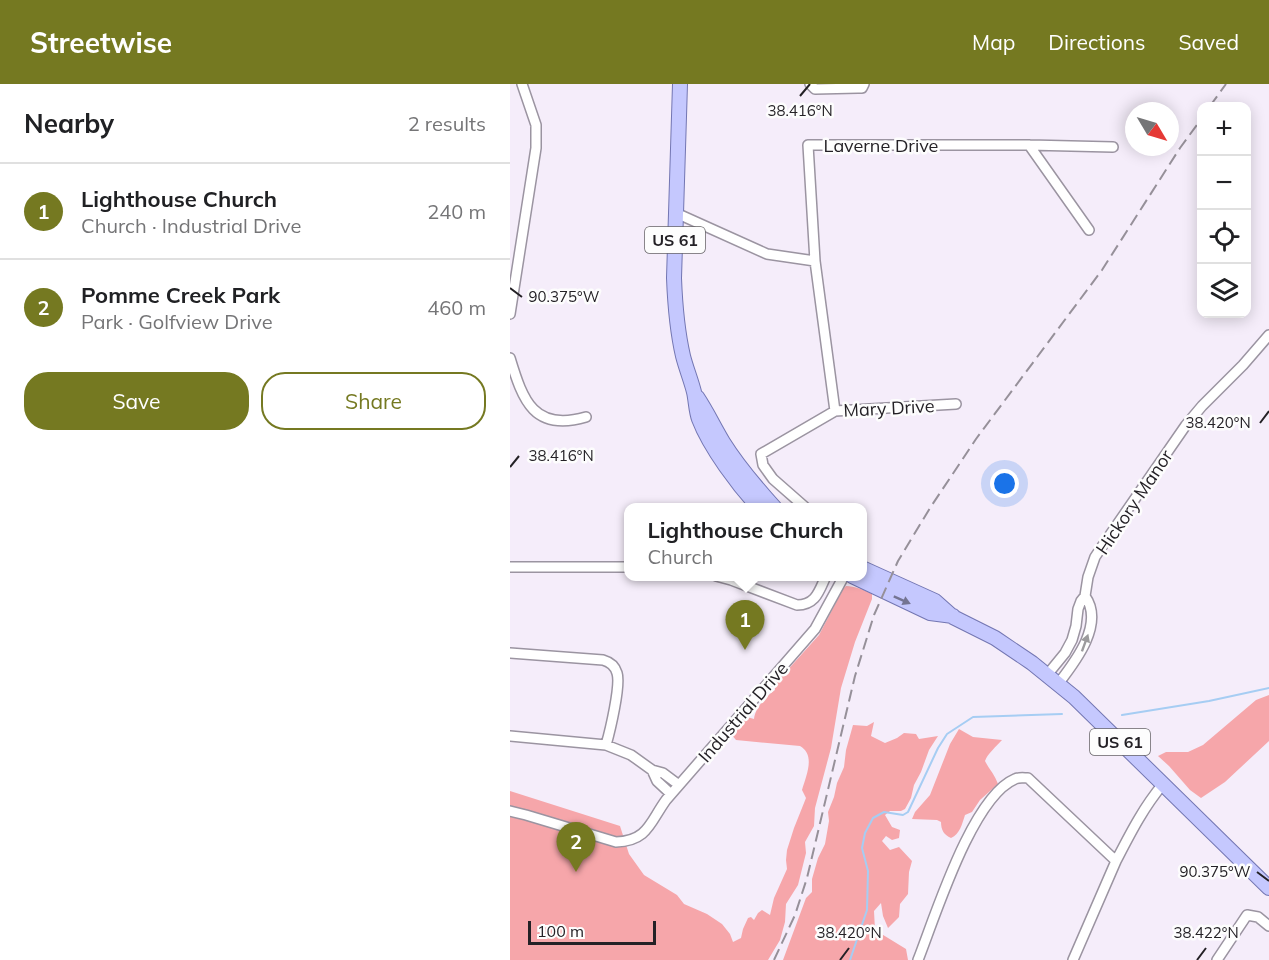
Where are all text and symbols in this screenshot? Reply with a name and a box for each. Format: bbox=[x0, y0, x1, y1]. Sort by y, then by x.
text: Streetwise bbox=[30, 25, 172, 60]
text: Map bbox=[972, 29, 1015, 55]
text: Directions bbox=[1048, 29, 1145, 55]
text: Saved bbox=[1178, 29, 1239, 55]
text: 38.416°N bbox=[767, 101, 833, 120]
north arrow bbox=[1125, 102, 1179, 156]
map controls bbox=[1197, 102, 1251, 318]
button: + bbox=[1197, 102, 1251, 156]
text: Nearby bbox=[24, 107, 114, 140]
text: 2 results bbox=[408, 111, 486, 136]
street label: Laverne Drive bbox=[824, 134, 938, 157]
button: − bbox=[1197, 156, 1251, 210]
text: Lighthouse Church bbox=[81, 185, 277, 213]
text: 1 bbox=[38, 199, 50, 224]
text: 240 m bbox=[427, 199, 486, 224]
button: locate bbox=[1197, 210, 1251, 264]
text: Church · Industrial Drive bbox=[81, 213, 301, 238]
road number: US 61 bbox=[645, 227, 705, 253]
button: layers bbox=[1197, 264, 1251, 318]
text: Pomme Creek Park bbox=[81, 281, 280, 309]
text: 90.375°W bbox=[529, 287, 600, 306]
text: 2 bbox=[38, 295, 50, 320]
text: 460 m bbox=[427, 295, 486, 320]
text: Park · Golfview Drive bbox=[81, 309, 273, 334]
button: Save bbox=[24, 372, 249, 430]
button: Share bbox=[261, 372, 486, 430]
street label: Mary Drive bbox=[843, 394, 935, 422]
text: 38.420°N bbox=[1185, 413, 1251, 432]
street label: Hickory Manor bbox=[1091, 445, 1178, 559]
text: 38.416°N bbox=[528, 446, 594, 465]
your location bbox=[990, 469, 1019, 498]
popup bbox=[624, 503, 867, 581]
text: Lighthouse Church bbox=[647, 516, 844, 544]
text: Church bbox=[647, 544, 713, 569]
one-way arrow bbox=[893, 595, 910, 604]
pin: 1 bbox=[726, 600, 764, 650]
one-way arrow bbox=[1080, 633, 1090, 651]
street label: Industrial Drive bbox=[693, 657, 793, 767]
road number: US 61 bbox=[1090, 729, 1150, 755]
pin: 2 bbox=[556, 822, 596, 872]
text: 90.375°W bbox=[1180, 862, 1251, 881]
scale bar bbox=[528, 918, 656, 946]
text: 100 m bbox=[537, 921, 584, 941]
text: 38.420°N bbox=[816, 923, 882, 942]
text: 38.422°N bbox=[1173, 923, 1239, 942]

